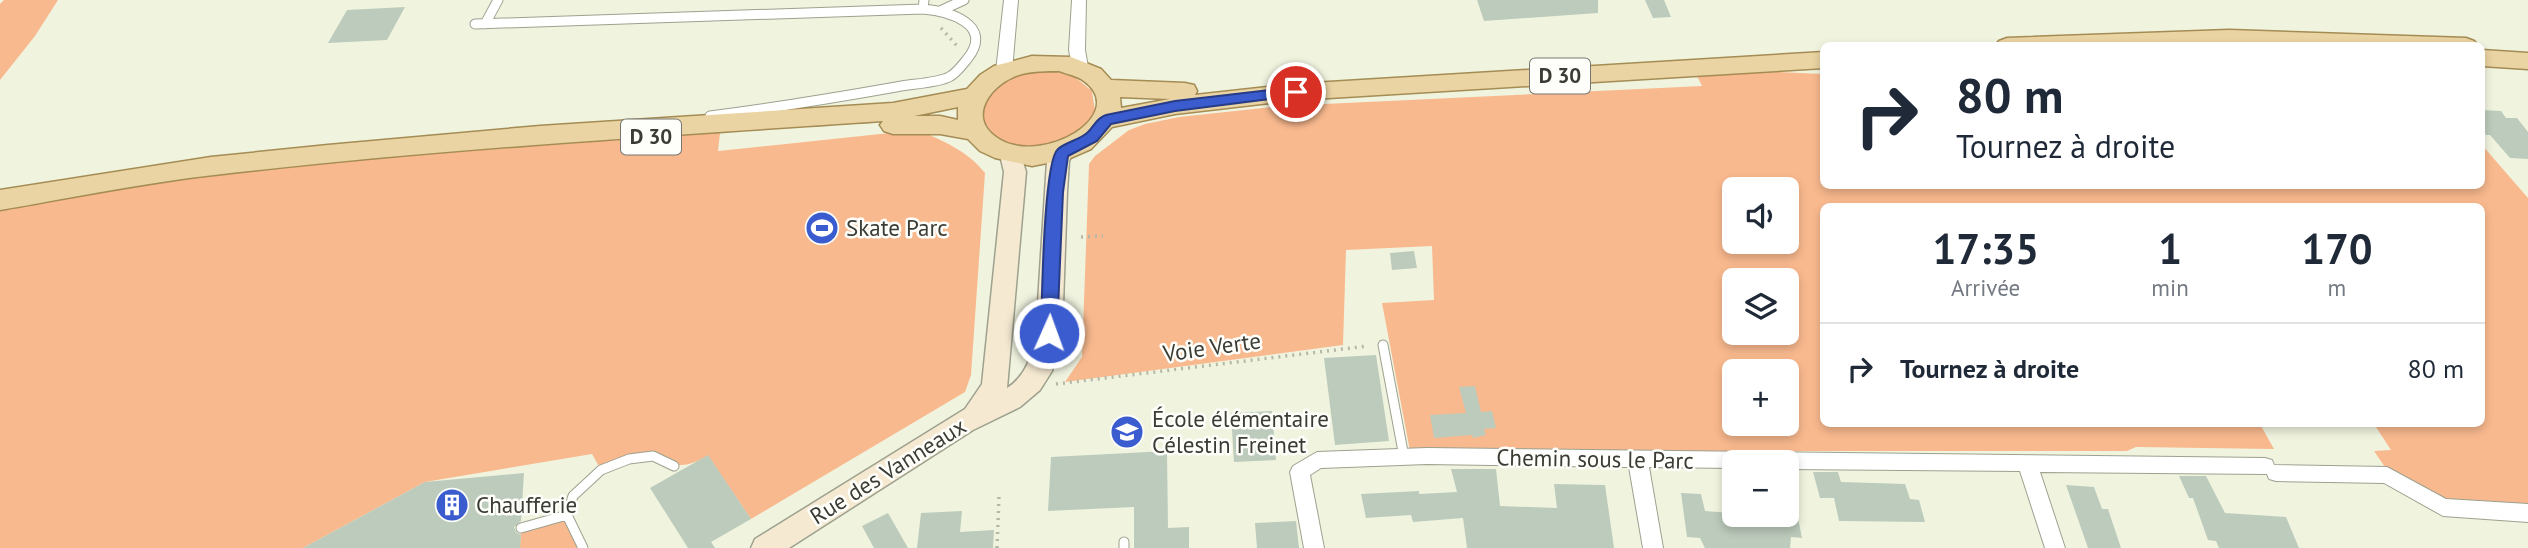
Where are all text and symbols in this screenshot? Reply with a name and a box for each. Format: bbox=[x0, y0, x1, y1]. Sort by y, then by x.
road number: D 30 bbox=[1530, 58, 1590, 94]
pin bbox=[1266, 62, 1326, 122]
text: 80 m bbox=[1956, 63, 2063, 127]
icon: right bbox=[1841, 70, 1932, 161]
icon: arrive bbox=[1277, 73, 1315, 111]
road number: D 30 bbox=[621, 120, 681, 154]
text: Tournez à droite bbox=[1956, 125, 2175, 167]
map controls bbox=[1722, 177, 1799, 527]
button: sound bbox=[1722, 177, 1799, 254]
sports icon: Skate Parc bbox=[803, 209, 841, 247]
place label: Skate Parc bbox=[846, 213, 948, 242]
text: 17:35 bbox=[1932, 221, 2039, 276]
text: 1 bbox=[2158, 221, 2182, 276]
text: 170 bbox=[2301, 221, 2373, 276]
button: layers bbox=[1722, 268, 1799, 345]
text: Arrivée bbox=[1951, 273, 2020, 302]
text: min bbox=[2151, 273, 2189, 302]
text: m bbox=[2328, 273, 2346, 302]
position arrow bbox=[1012, 296, 1086, 370]
street label: Voie Verte bbox=[1160, 325, 1263, 368]
icon: right bbox=[1841, 350, 1879, 388]
text: Tournez à droite bbox=[1900, 352, 2079, 385]
text: 80 m bbox=[2408, 352, 2464, 385]
button: + bbox=[1722, 359, 1799, 436]
place label: École élémentaire Célestin Freinet bbox=[1152, 404, 1329, 459]
street label: Rue des Vanneaux bbox=[804, 411, 971, 530]
school or university icon: École élémentaire Célestin Freinet bbox=[1108, 413, 1146, 451]
street label: Chemin sous le Parc bbox=[1496, 442, 1694, 475]
button: − bbox=[1722, 450, 1799, 527]
building icon: Chaufferie bbox=[433, 486, 471, 524]
place label: Chaufferie bbox=[476, 490, 577, 519]

